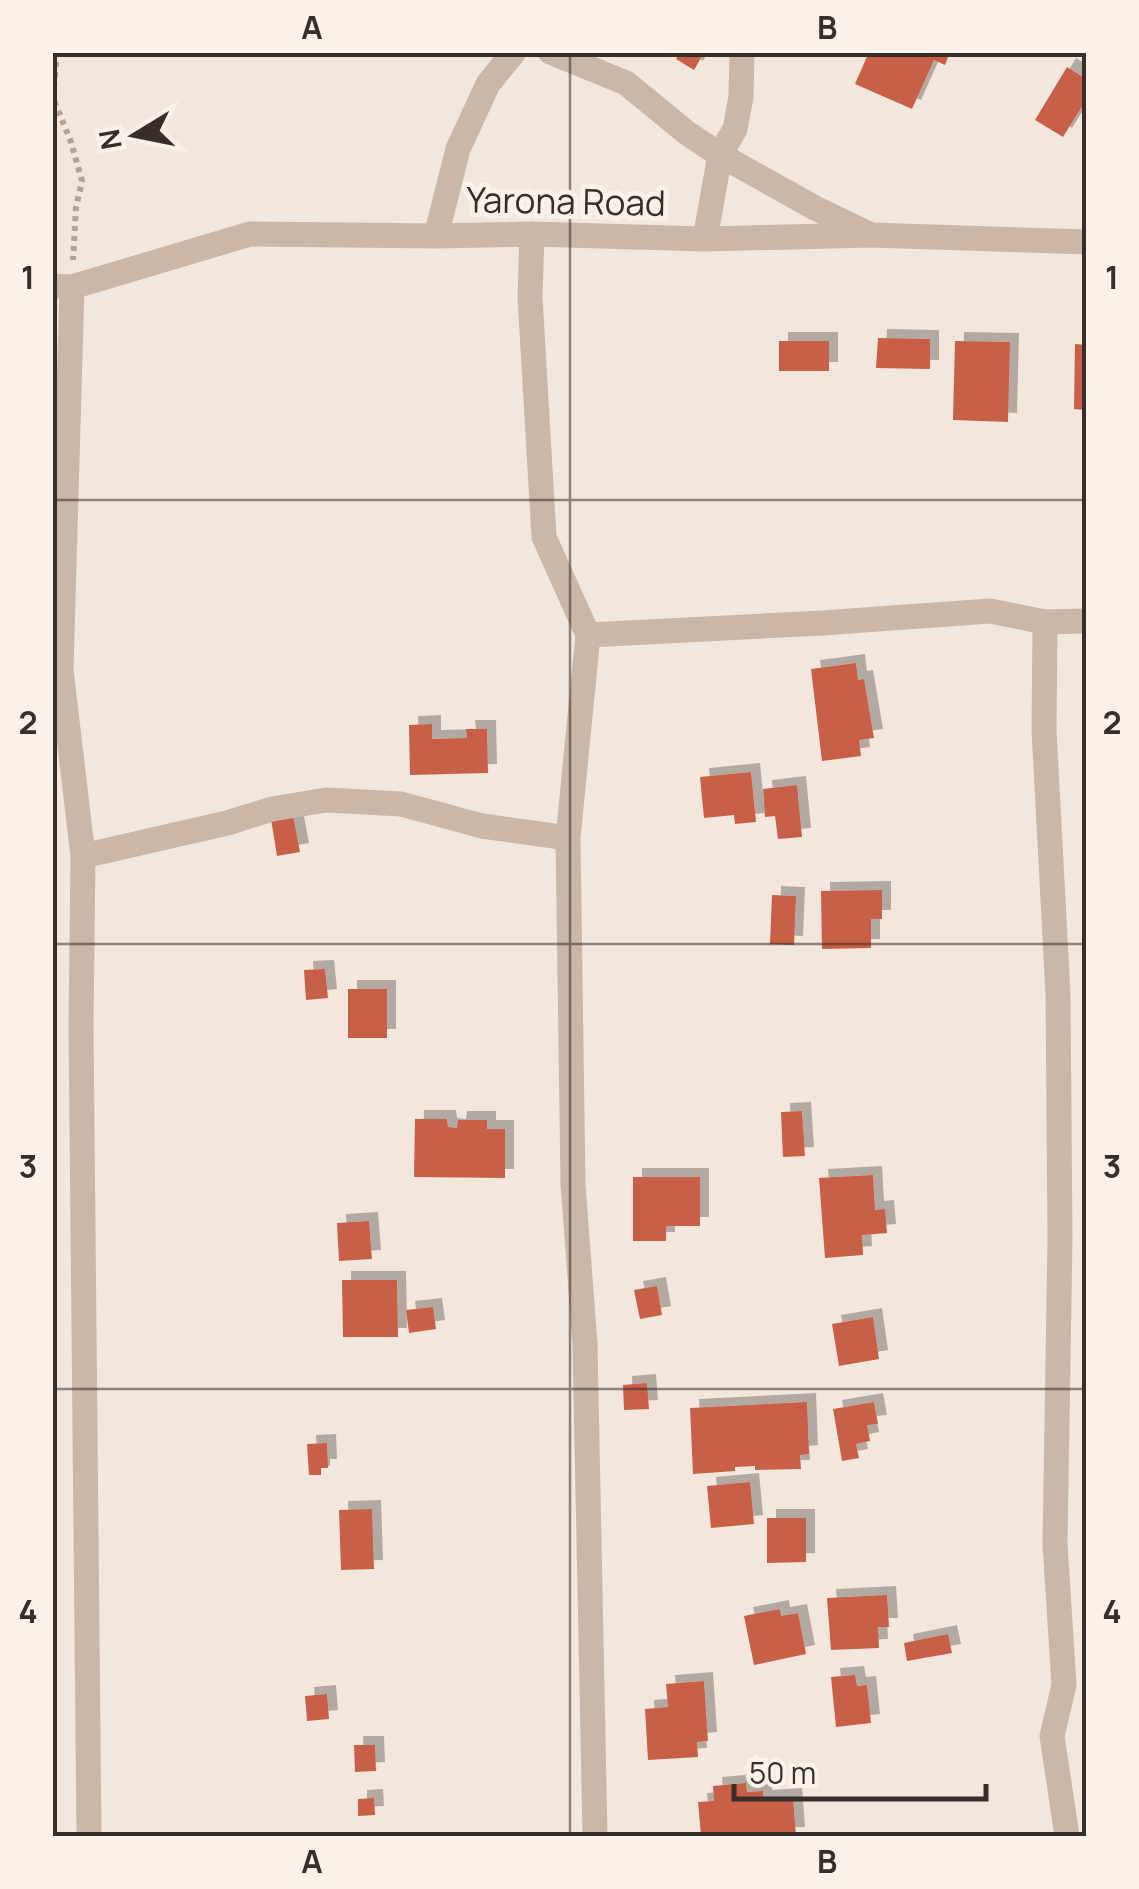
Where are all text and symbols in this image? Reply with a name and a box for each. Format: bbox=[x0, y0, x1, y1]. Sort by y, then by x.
text: A bbox=[301, 5, 323, 49]
text: B bbox=[817, 5, 837, 49]
north arrow bbox=[85, 85, 185, 185]
text: N bbox=[89, 126, 130, 153]
street label: Yarona Road bbox=[466, 175, 666, 227]
text: 1 bbox=[21, 255, 35, 299]
text: 1 bbox=[1105, 255, 1119, 299]
text: 2 bbox=[18, 700, 38, 744]
text: 2 bbox=[1102, 700, 1122, 744]
text: 3 bbox=[19, 1144, 37, 1188]
text: 3 bbox=[1103, 1144, 1121, 1188]
text: 4 bbox=[18, 1589, 38, 1633]
text: 4 bbox=[1102, 1589, 1122, 1633]
scale bar bbox=[734, 1739, 986, 1801]
text: 50 m bbox=[749, 1752, 816, 1793]
text: A bbox=[301, 1839, 323, 1883]
text: B bbox=[817, 1839, 837, 1883]

